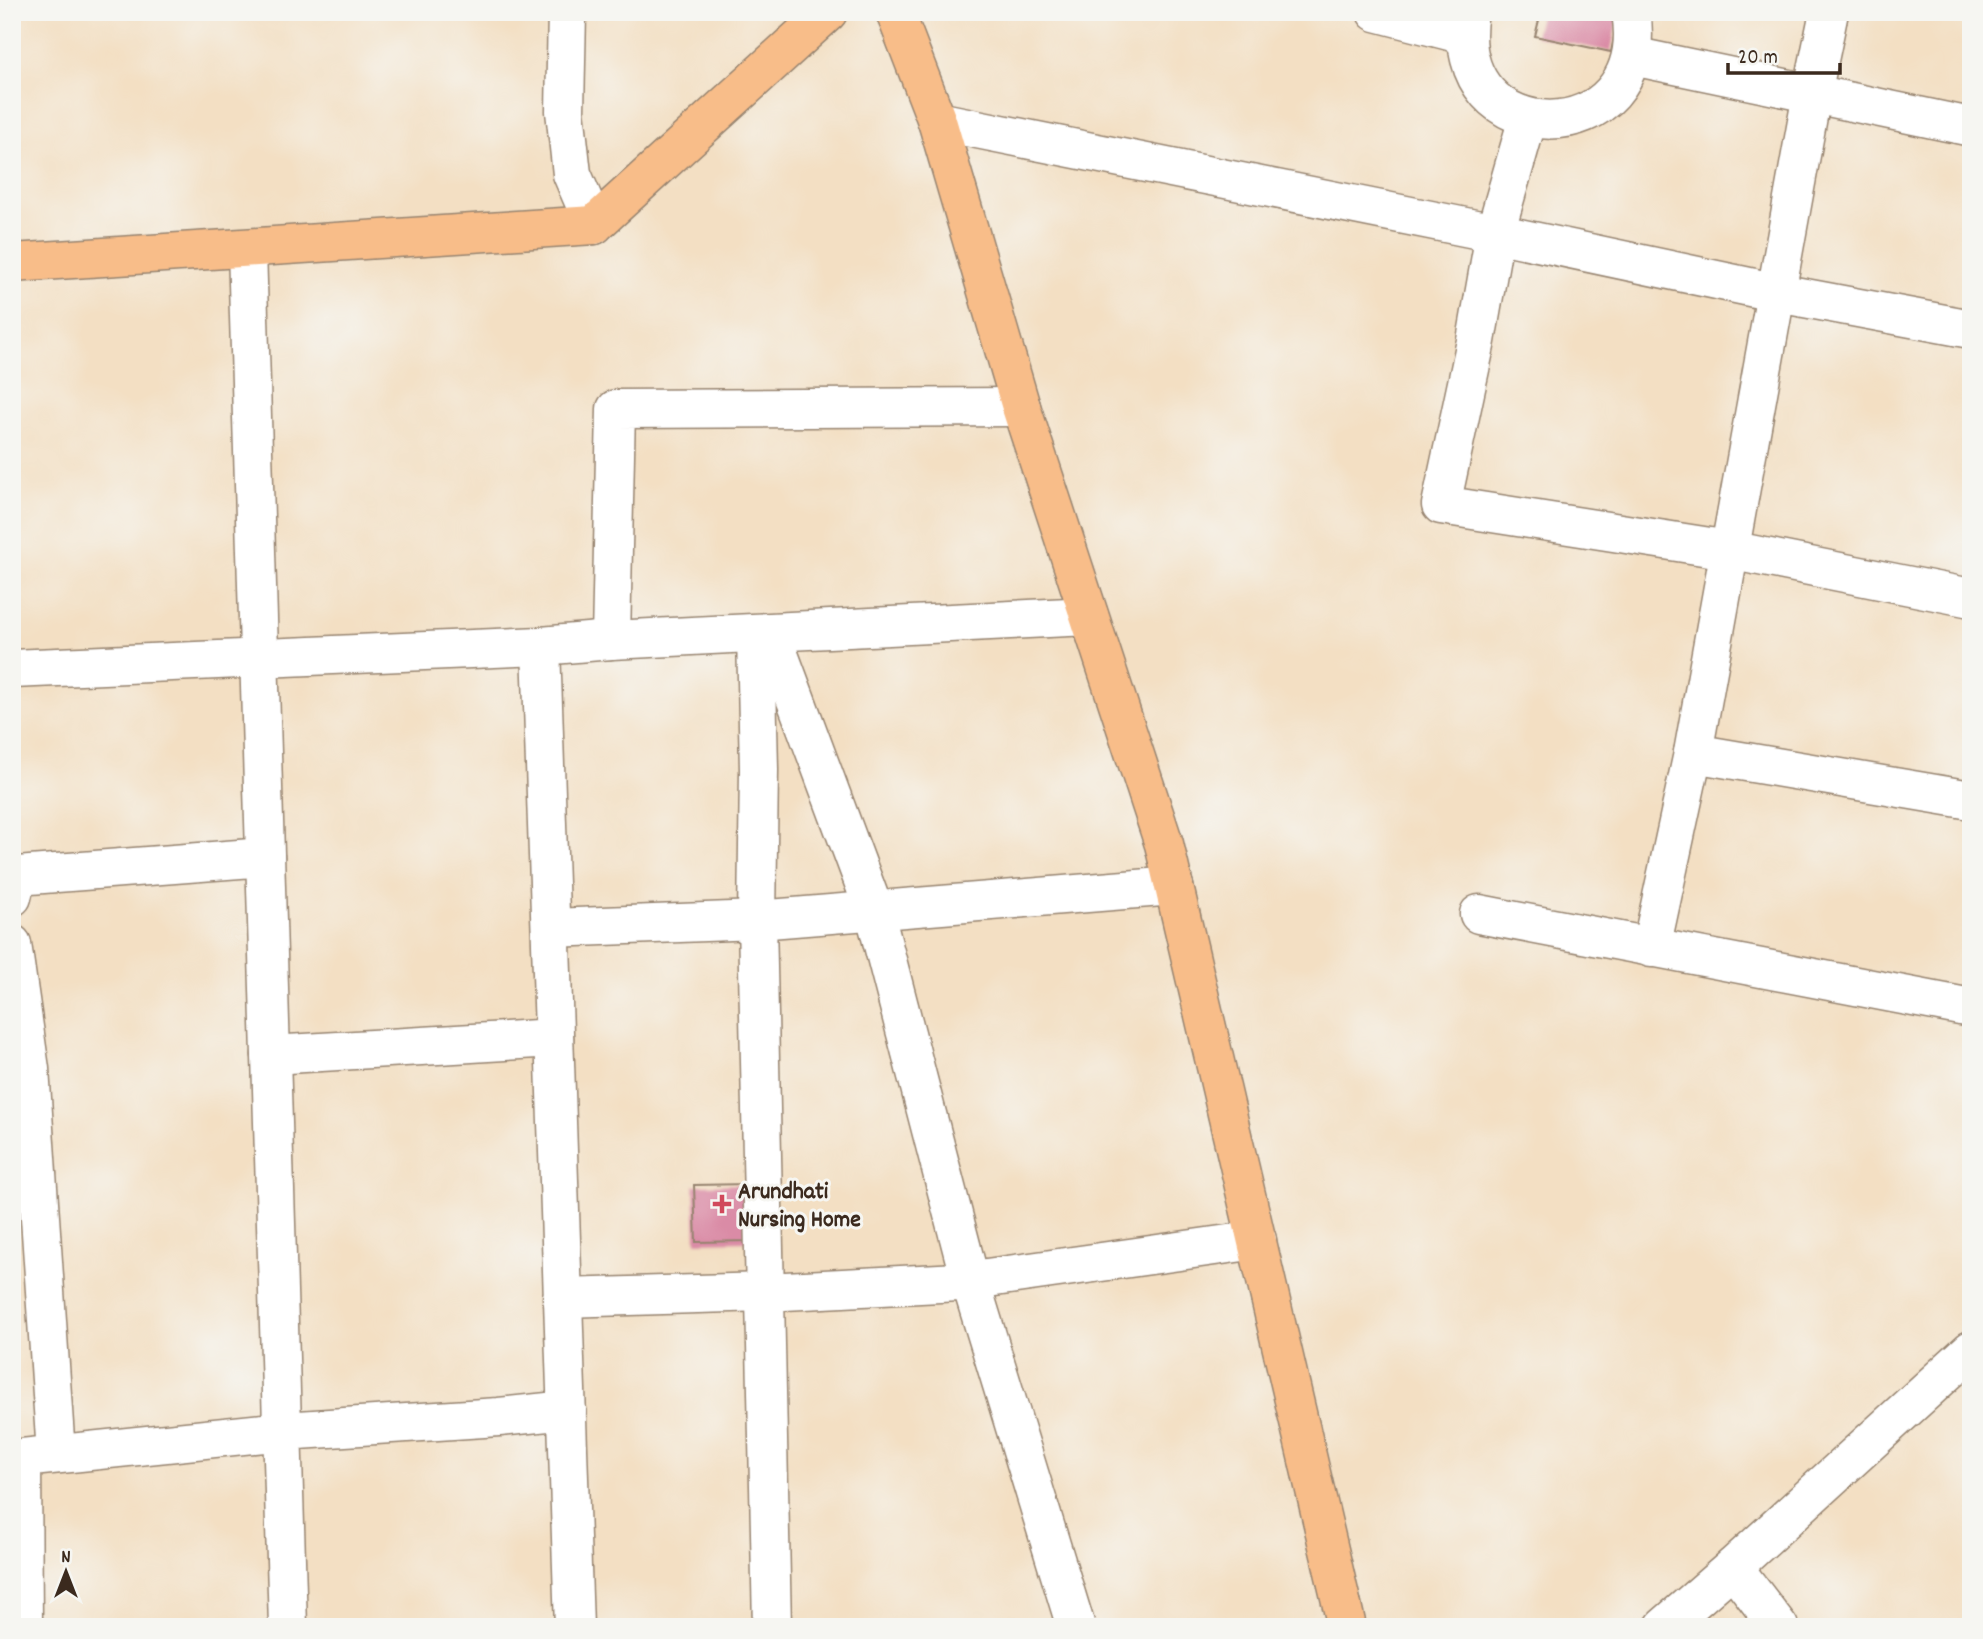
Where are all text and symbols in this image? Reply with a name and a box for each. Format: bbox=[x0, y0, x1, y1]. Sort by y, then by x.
scale bar bbox=[1728, 32, 1840, 76]
text: 20 m bbox=[1738, 44, 1778, 74]
place label: Arundhati Nursing Home bbox=[738, 1176, 861, 1238]
marker: Arundhati Nursing Home bbox=[712, 1194, 732, 1214]
north arrow bbox=[32, 1538, 102, 1608]
text: N bbox=[61, 1545, 71, 1572]

